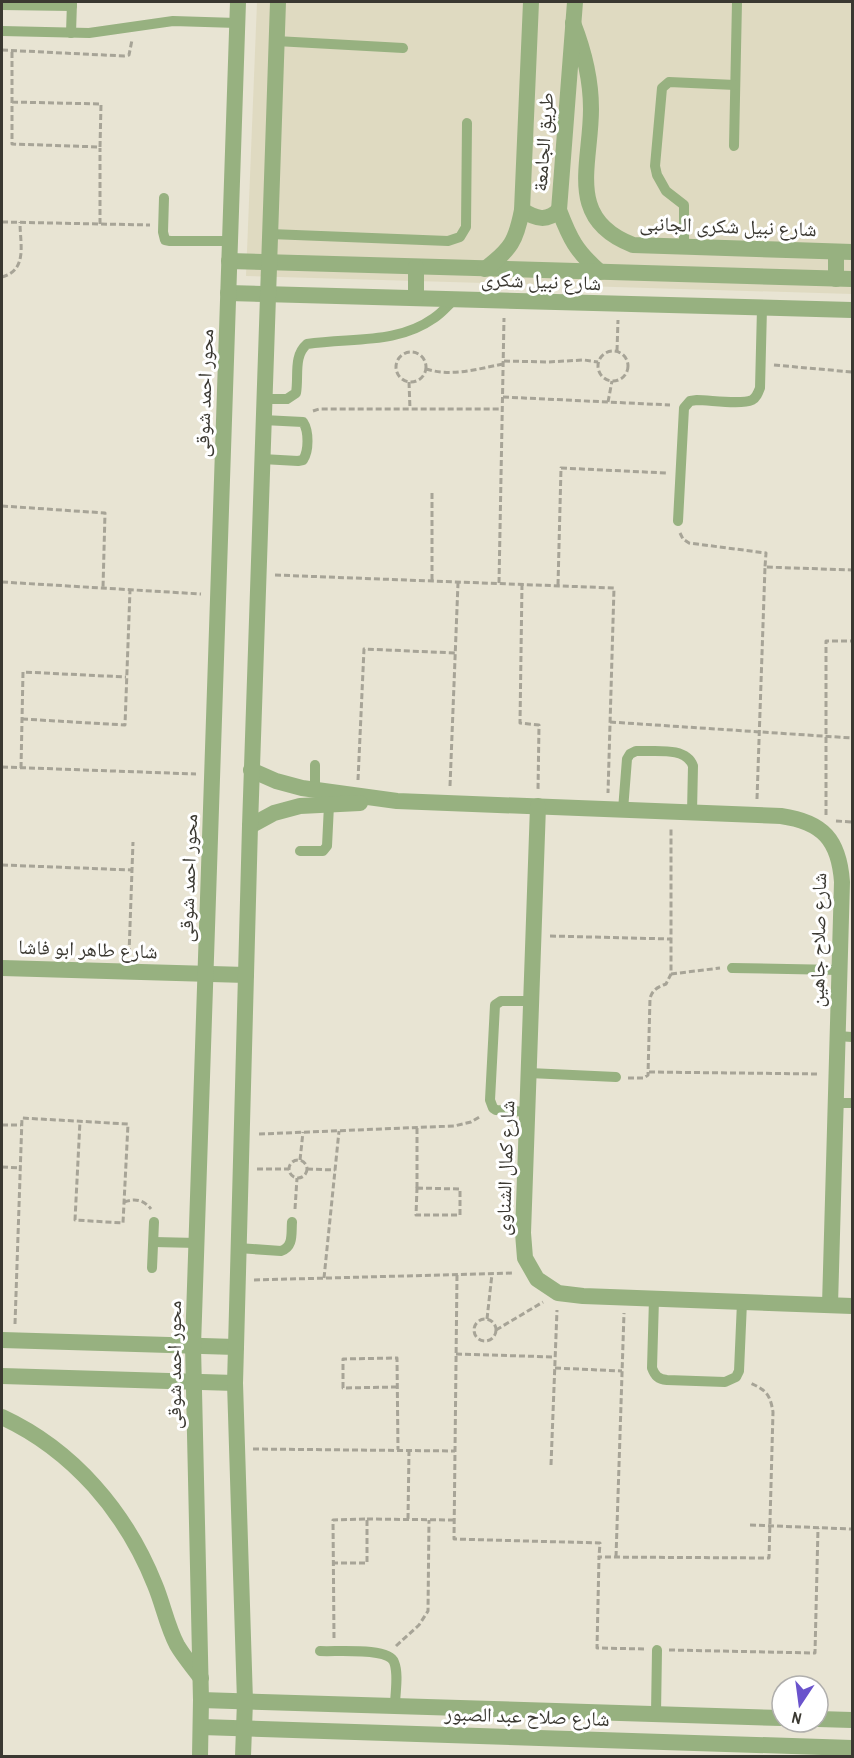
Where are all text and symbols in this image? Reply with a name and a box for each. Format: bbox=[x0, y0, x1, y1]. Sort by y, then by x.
street label: طريق الجامعة bbox=[526, 91, 559, 192]
street label: شارع نبيل شكرى الجانبى bbox=[639, 209, 817, 242]
street label: شارع نبيل شكرى bbox=[480, 265, 602, 296]
street label: محور احمد شوقى bbox=[188, 328, 219, 458]
street label: محور احمد شوقى bbox=[172, 813, 203, 943]
street label: شارع صلاح جاهين bbox=[803, 872, 832, 1008]
street label: شارع طاهر ابو فاشا bbox=[18, 933, 158, 964]
street label: شارع كمال الشناوى bbox=[489, 1100, 520, 1236]
street label: محور احمد شوقى bbox=[160, 1301, 187, 1429]
north arrow bbox=[770, 1674, 830, 1734]
street label: شارع صلاح عبد الصبور bbox=[443, 1699, 610, 1732]
text: N bbox=[790, 1707, 804, 1730]

